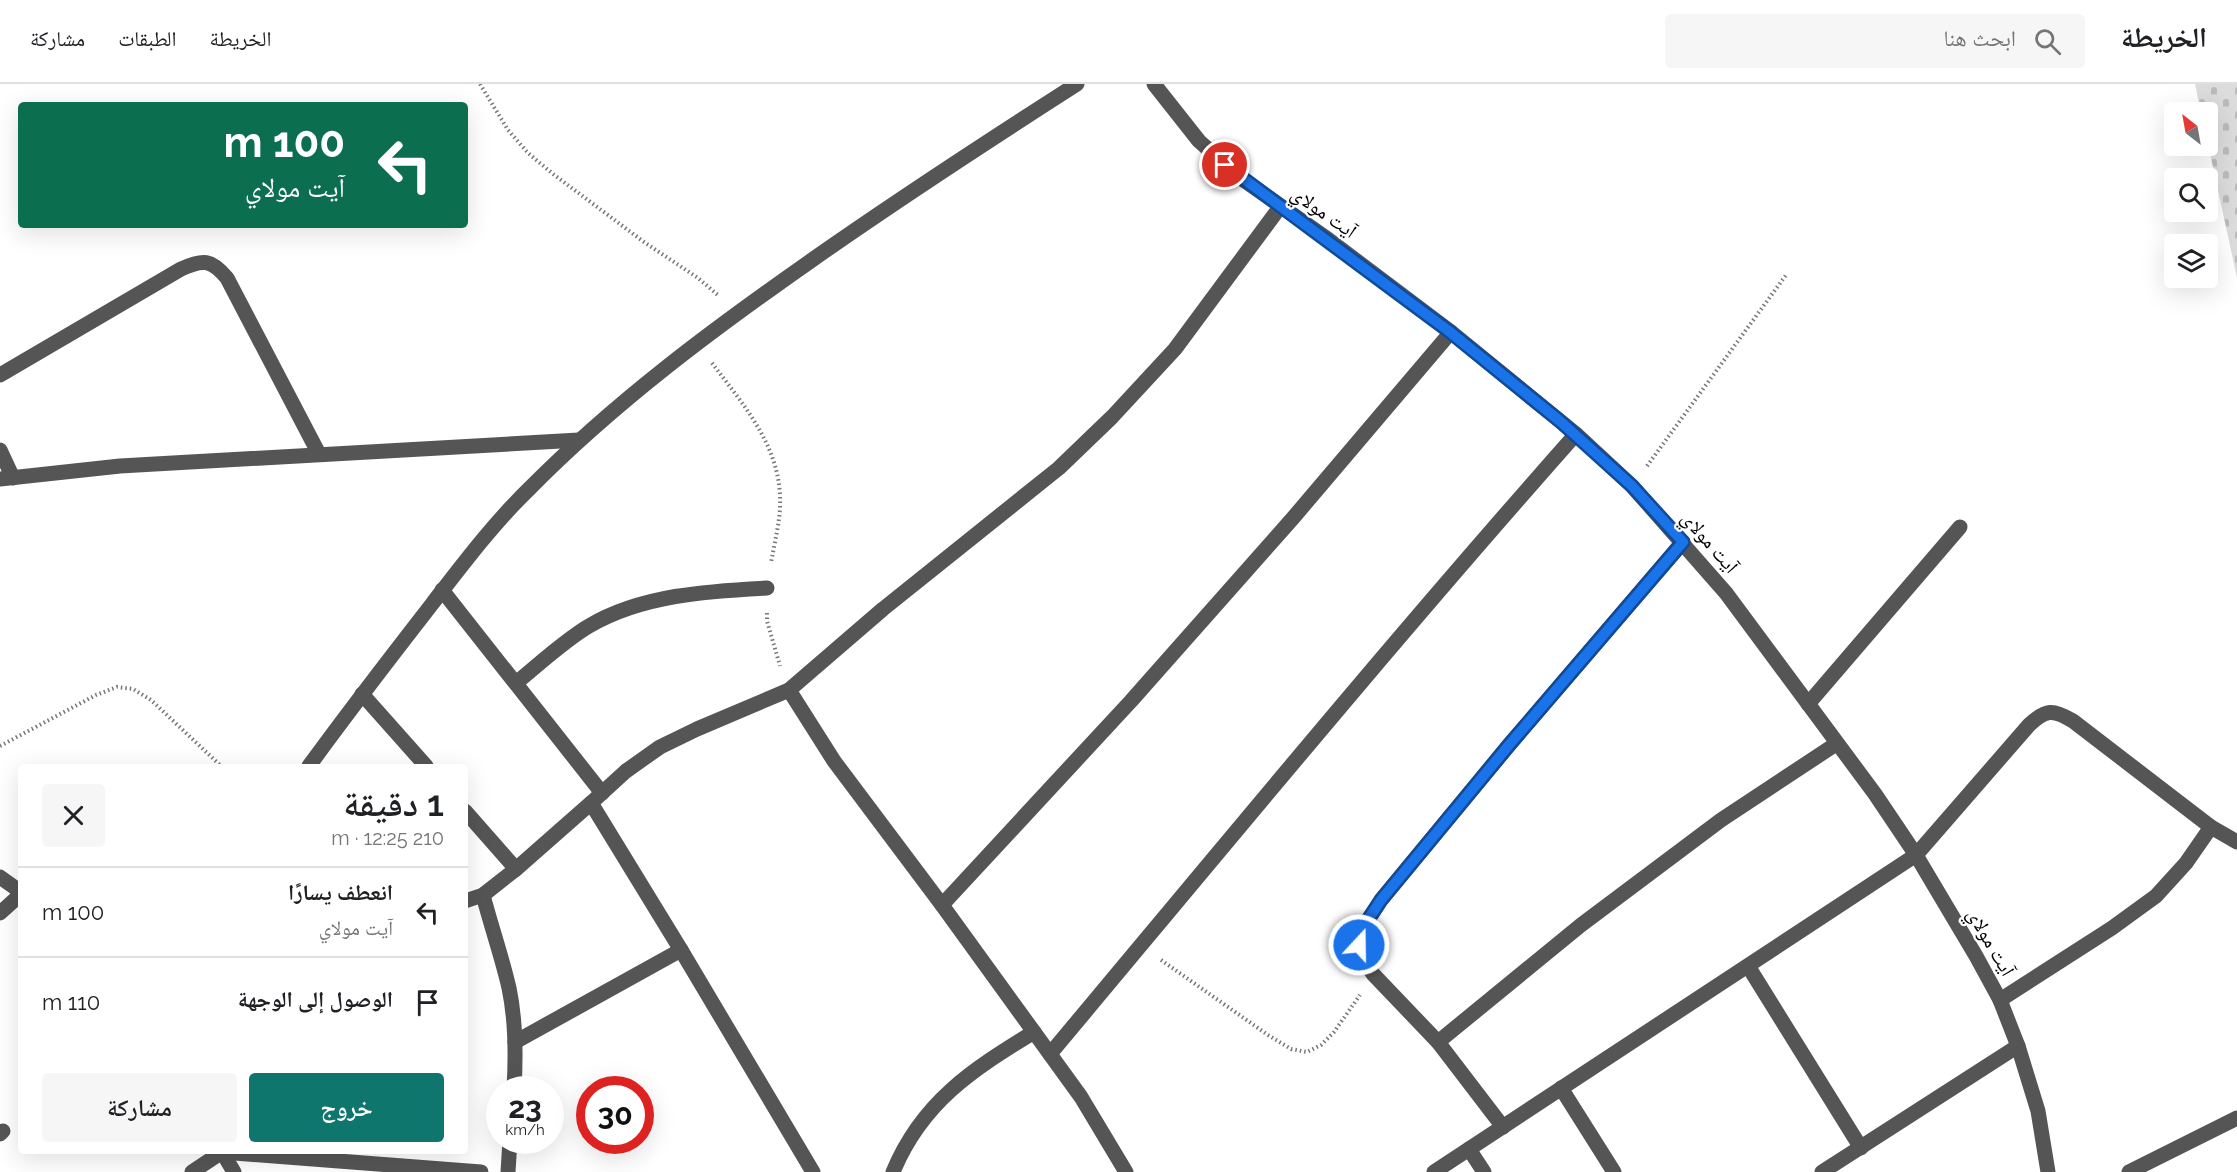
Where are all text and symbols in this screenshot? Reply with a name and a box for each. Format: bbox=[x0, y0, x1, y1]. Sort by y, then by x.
search box bbox=[1665, 14, 2085, 68]
text: الخريطة bbox=[2121, 21, 2207, 54]
text: ابحث هنا bbox=[1943, 25, 2016, 51]
icon: search bbox=[2031, 25, 2064, 58]
text: مشاركة bbox=[30, 26, 85, 51]
text: الطبقات bbox=[118, 26, 177, 51]
text: الخريطة bbox=[210, 26, 271, 51]
north arrow bbox=[2164, 102, 2218, 156]
map controls bbox=[2164, 102, 2218, 288]
text: 100 m bbox=[223, 118, 345, 167]
icon: left bbox=[366, 126, 444, 204]
pin bbox=[1199, 139, 1250, 190]
icon: arrive bbox=[1208, 148, 1241, 181]
button: search bbox=[2164, 168, 2218, 222]
text: آيت مولاي bbox=[245, 172, 345, 203]
street label: آيت مولاي bbox=[1284, 181, 1362, 247]
button: layers bbox=[2164, 234, 2218, 288]
street label: آيت مولاي bbox=[1674, 506, 1744, 581]
text: 1 دقيقة bbox=[343, 782, 444, 824]
button: close bbox=[42, 784, 105, 847]
text: 210 m · 12:25 bbox=[331, 826, 444, 850]
text: انعطف يسارًا bbox=[288, 879, 393, 905]
icon: left bbox=[411, 896, 444, 929]
text: 100 m bbox=[42, 899, 104, 925]
street label: آيت مولاي bbox=[1959, 904, 2020, 983]
position arrow bbox=[1327, 913, 1391, 977]
text: آيت مولاي bbox=[319, 916, 393, 940]
text: الوصول إلى الوجهة bbox=[238, 986, 393, 1012]
icon: arrive bbox=[411, 986, 444, 1019]
text: 110 m bbox=[42, 989, 100, 1015]
button: مشاركة bbox=[42, 1073, 237, 1142]
button: خروج bbox=[249, 1073, 444, 1142]
speed limit sign: 30 bbox=[576, 1076, 654, 1154]
text: 23 bbox=[508, 1090, 542, 1125]
text: km/h bbox=[505, 1121, 545, 1139]

